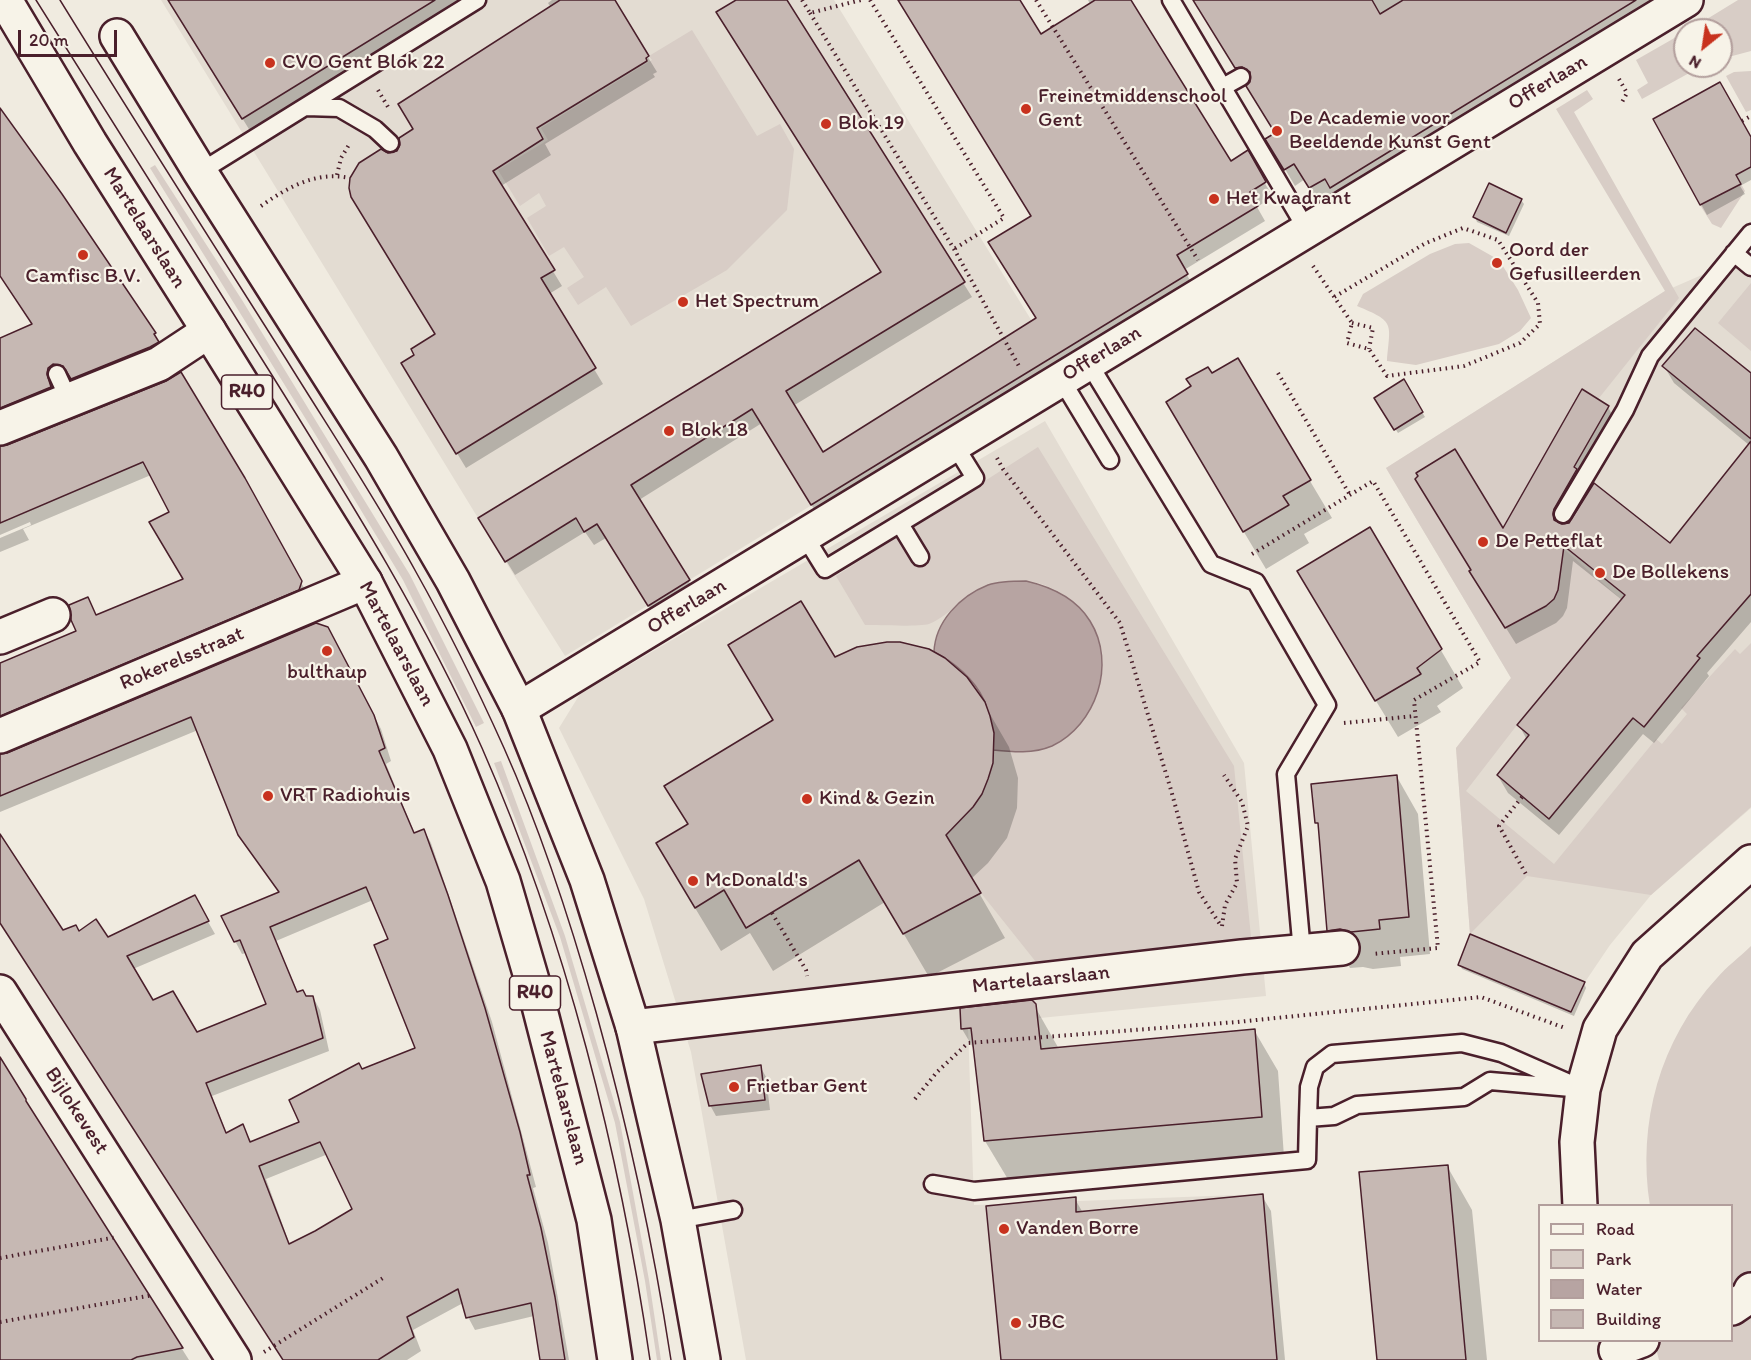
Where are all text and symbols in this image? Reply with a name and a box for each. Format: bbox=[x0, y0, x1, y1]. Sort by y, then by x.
scale bar bbox=[21, 18, 120, 56]
north arrow bbox=[1673, 18, 1733, 78]
text: 20 m bbox=[29, 29, 69, 51]
place label: CVO Gent Blok 22 bbox=[282, 50, 445, 76]
street label: Offerlaan bbox=[1504, 50, 1592, 116]
text: N bbox=[1685, 51, 1704, 73]
marker: CVO Gent Blok 22 bbox=[263, 56, 277, 70]
place label: Freinetmiddenschool Gent bbox=[1038, 84, 1227, 134]
marker: Freinetmiddenschool Gent bbox=[1019, 102, 1033, 116]
place label: De Academie voor Beeldende Kunst Gent bbox=[1289, 106, 1491, 156]
place label: Blok 19 bbox=[838, 111, 904, 137]
marker: Blok 19 bbox=[819, 117, 833, 131]
marker: De Academie voor Beeldende Kunst Gent bbox=[1270, 124, 1284, 138]
street label: Martelaarslaan bbox=[97, 163, 191, 293]
place label: Het Kwadrant bbox=[1226, 186, 1351, 212]
marker: Het Kwadrant bbox=[1207, 192, 1221, 206]
place label: Oord der Gefusilleerden bbox=[1509, 238, 1641, 288]
marker: Camfisc B.V. bbox=[76, 248, 90, 262]
marker: Oord der Gefusilleerden bbox=[1490, 256, 1504, 270]
place label: Camfisc B.V. bbox=[25, 264, 141, 290]
place label: Het Spectrum bbox=[695, 289, 819, 315]
marker: Het Spectrum bbox=[676, 295, 690, 309]
street label: Offerlaan bbox=[1058, 321, 1146, 387]
road number: R40 bbox=[222, 375, 272, 409]
place label: Blok 18 bbox=[681, 418, 748, 444]
marker: Blok 18 bbox=[662, 424, 676, 438]
place label: De Petteflat bbox=[1495, 529, 1603, 555]
marker: De Petteflat bbox=[1476, 535, 1490, 549]
place label: De Bollekens bbox=[1612, 560, 1729, 586]
marker: De Bollekens bbox=[1593, 566, 1607, 580]
street label: Offerlaan bbox=[643, 574, 731, 640]
street label: Martelaarslaan bbox=[352, 577, 440, 711]
street label: Rokerelsstraat bbox=[116, 622, 248, 696]
marker: bulthaup bbox=[320, 644, 334, 658]
place label: bulthaup bbox=[287, 660, 367, 686]
place label: VRT Radiohuis bbox=[280, 783, 410, 809]
place label: Kind & Gezin bbox=[819, 786, 935, 812]
marker: VRT Radiohuis bbox=[261, 789, 275, 803]
marker: Kind & Gezin bbox=[800, 792, 814, 806]
place label: McDonald's bbox=[705, 868, 808, 894]
marker: McDonald's bbox=[686, 874, 700, 888]
street label: Martelaarslaan bbox=[971, 960, 1111, 1000]
road number: R40 bbox=[510, 976, 560, 1010]
street label: Martelaarslaan bbox=[533, 1028, 593, 1168]
street label: Bijlokevest bbox=[39, 1063, 113, 1159]
place label: Frietbar Gent bbox=[746, 1074, 867, 1100]
marker: Frietbar Gent bbox=[727, 1080, 741, 1094]
legend bbox=[1538, 1204, 1733, 1342]
place label: Vanden Borre bbox=[1016, 1216, 1139, 1242]
text: Road bbox=[1596, 1218, 1635, 1240]
marker: Vanden Borre bbox=[997, 1222, 1011, 1236]
text: Park bbox=[1596, 1248, 1631, 1270]
text: Water bbox=[1596, 1278, 1642, 1300]
text: Building bbox=[1596, 1308, 1661, 1330]
place label: JBC bbox=[1028, 1310, 1065, 1336]
marker: JBC bbox=[1009, 1316, 1023, 1330]

